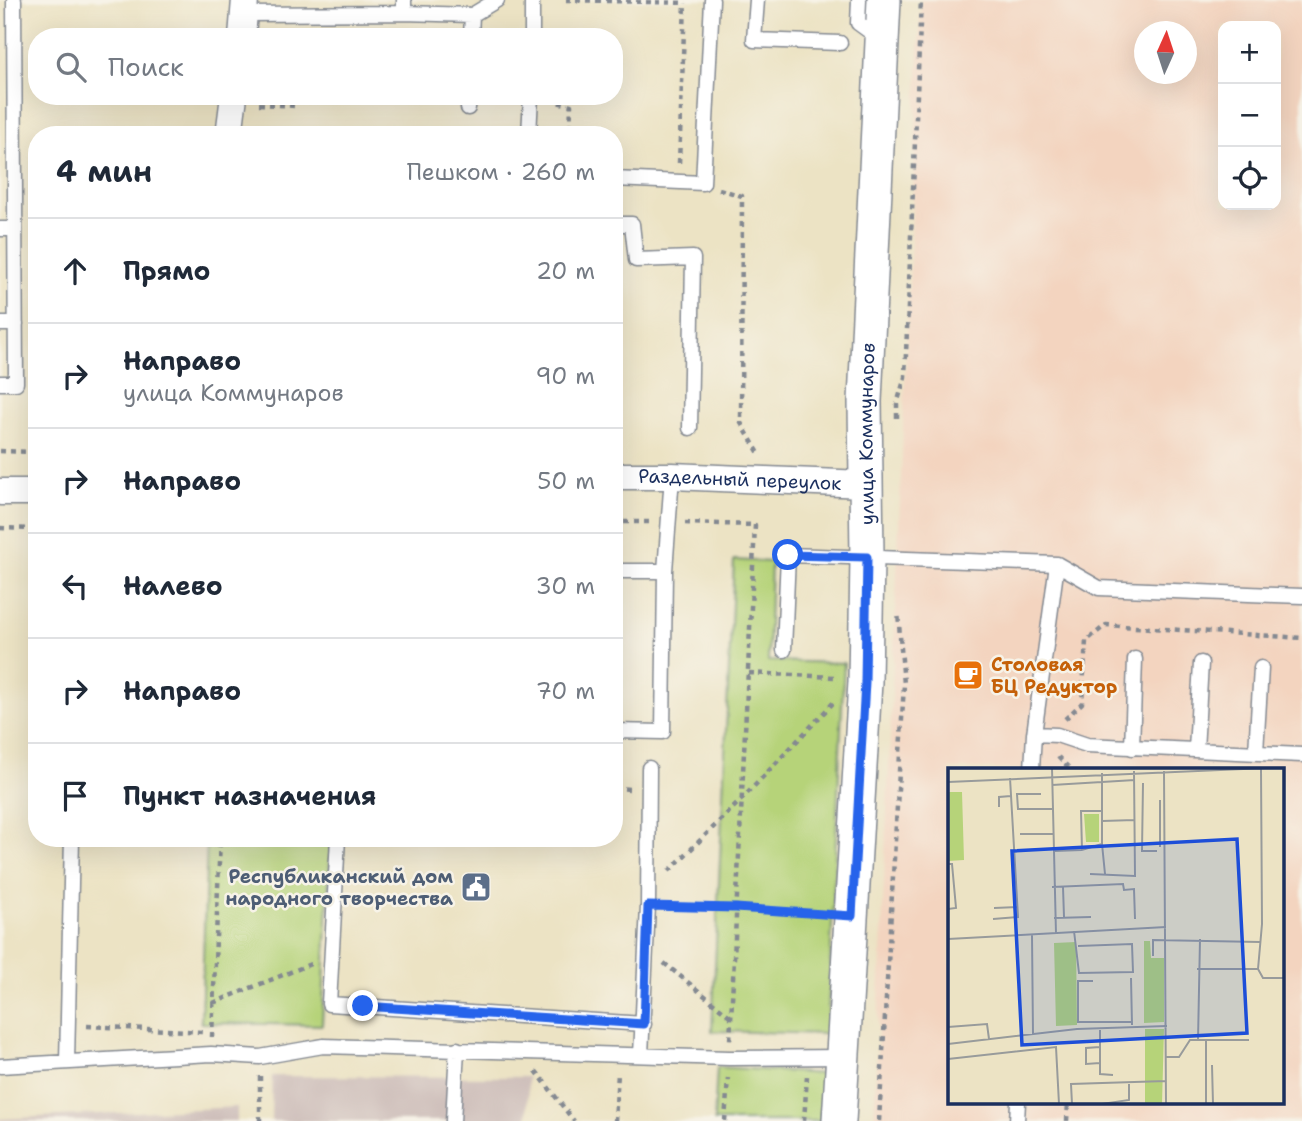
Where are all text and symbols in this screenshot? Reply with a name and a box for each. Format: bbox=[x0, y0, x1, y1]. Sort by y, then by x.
north arrow bbox=[1134, 21, 1197, 84]
map controls bbox=[1218, 21, 1281, 210]
button: + bbox=[1218, 21, 1281, 84]
search box bbox=[28, 28, 623, 105]
icon: search bbox=[52, 48, 90, 86]
text: Поиск bbox=[108, 49, 184, 84]
button: − bbox=[1218, 84, 1281, 147]
button: locate bbox=[1218, 147, 1281, 210]
text: 4 мин bbox=[56, 151, 152, 192]
text: Пешком · 260 m bbox=[407, 157, 595, 187]
icon: ahead bbox=[56, 252, 94, 290]
text: Прямо bbox=[123, 253, 211, 288]
text: 20 m bbox=[536, 256, 595, 286]
street label: улица Коммунаров bbox=[852, 342, 880, 525]
text: Направо bbox=[123, 343, 241, 378]
icon: right bbox=[56, 357, 94, 395]
text: 90 m bbox=[535, 361, 595, 391]
text: улица Коммунаров bbox=[123, 378, 344, 408]
icon: right bbox=[56, 462, 94, 500]
text: Направо bbox=[123, 463, 241, 498]
street label: Раздельный переулок bbox=[638, 463, 842, 496]
text: 50 m bbox=[537, 466, 595, 496]
route start bbox=[772, 539, 803, 570]
icon: left bbox=[56, 567, 94, 605]
text: Налево bbox=[123, 568, 223, 603]
text: 30 m bbox=[536, 571, 595, 601]
place label: Столовая БЦ Редуктор bbox=[991, 652, 1117, 699]
cafe icon: Столовая БЦ Редуктор bbox=[951, 658, 985, 692]
icon: right bbox=[56, 672, 94, 710]
text: Направо bbox=[123, 673, 241, 708]
text: 70 m bbox=[536, 676, 595, 706]
inset map bbox=[948, 768, 1284, 1104]
icon: arrive bbox=[56, 777, 94, 815]
text: Пункт назначения bbox=[123, 778, 376, 813]
place label: Республиканский дом народного творчества bbox=[225, 864, 453, 911]
public building icon: Республиканский дом народного творчества bbox=[459, 870, 493, 904]
route end bbox=[347, 990, 378, 1021]

